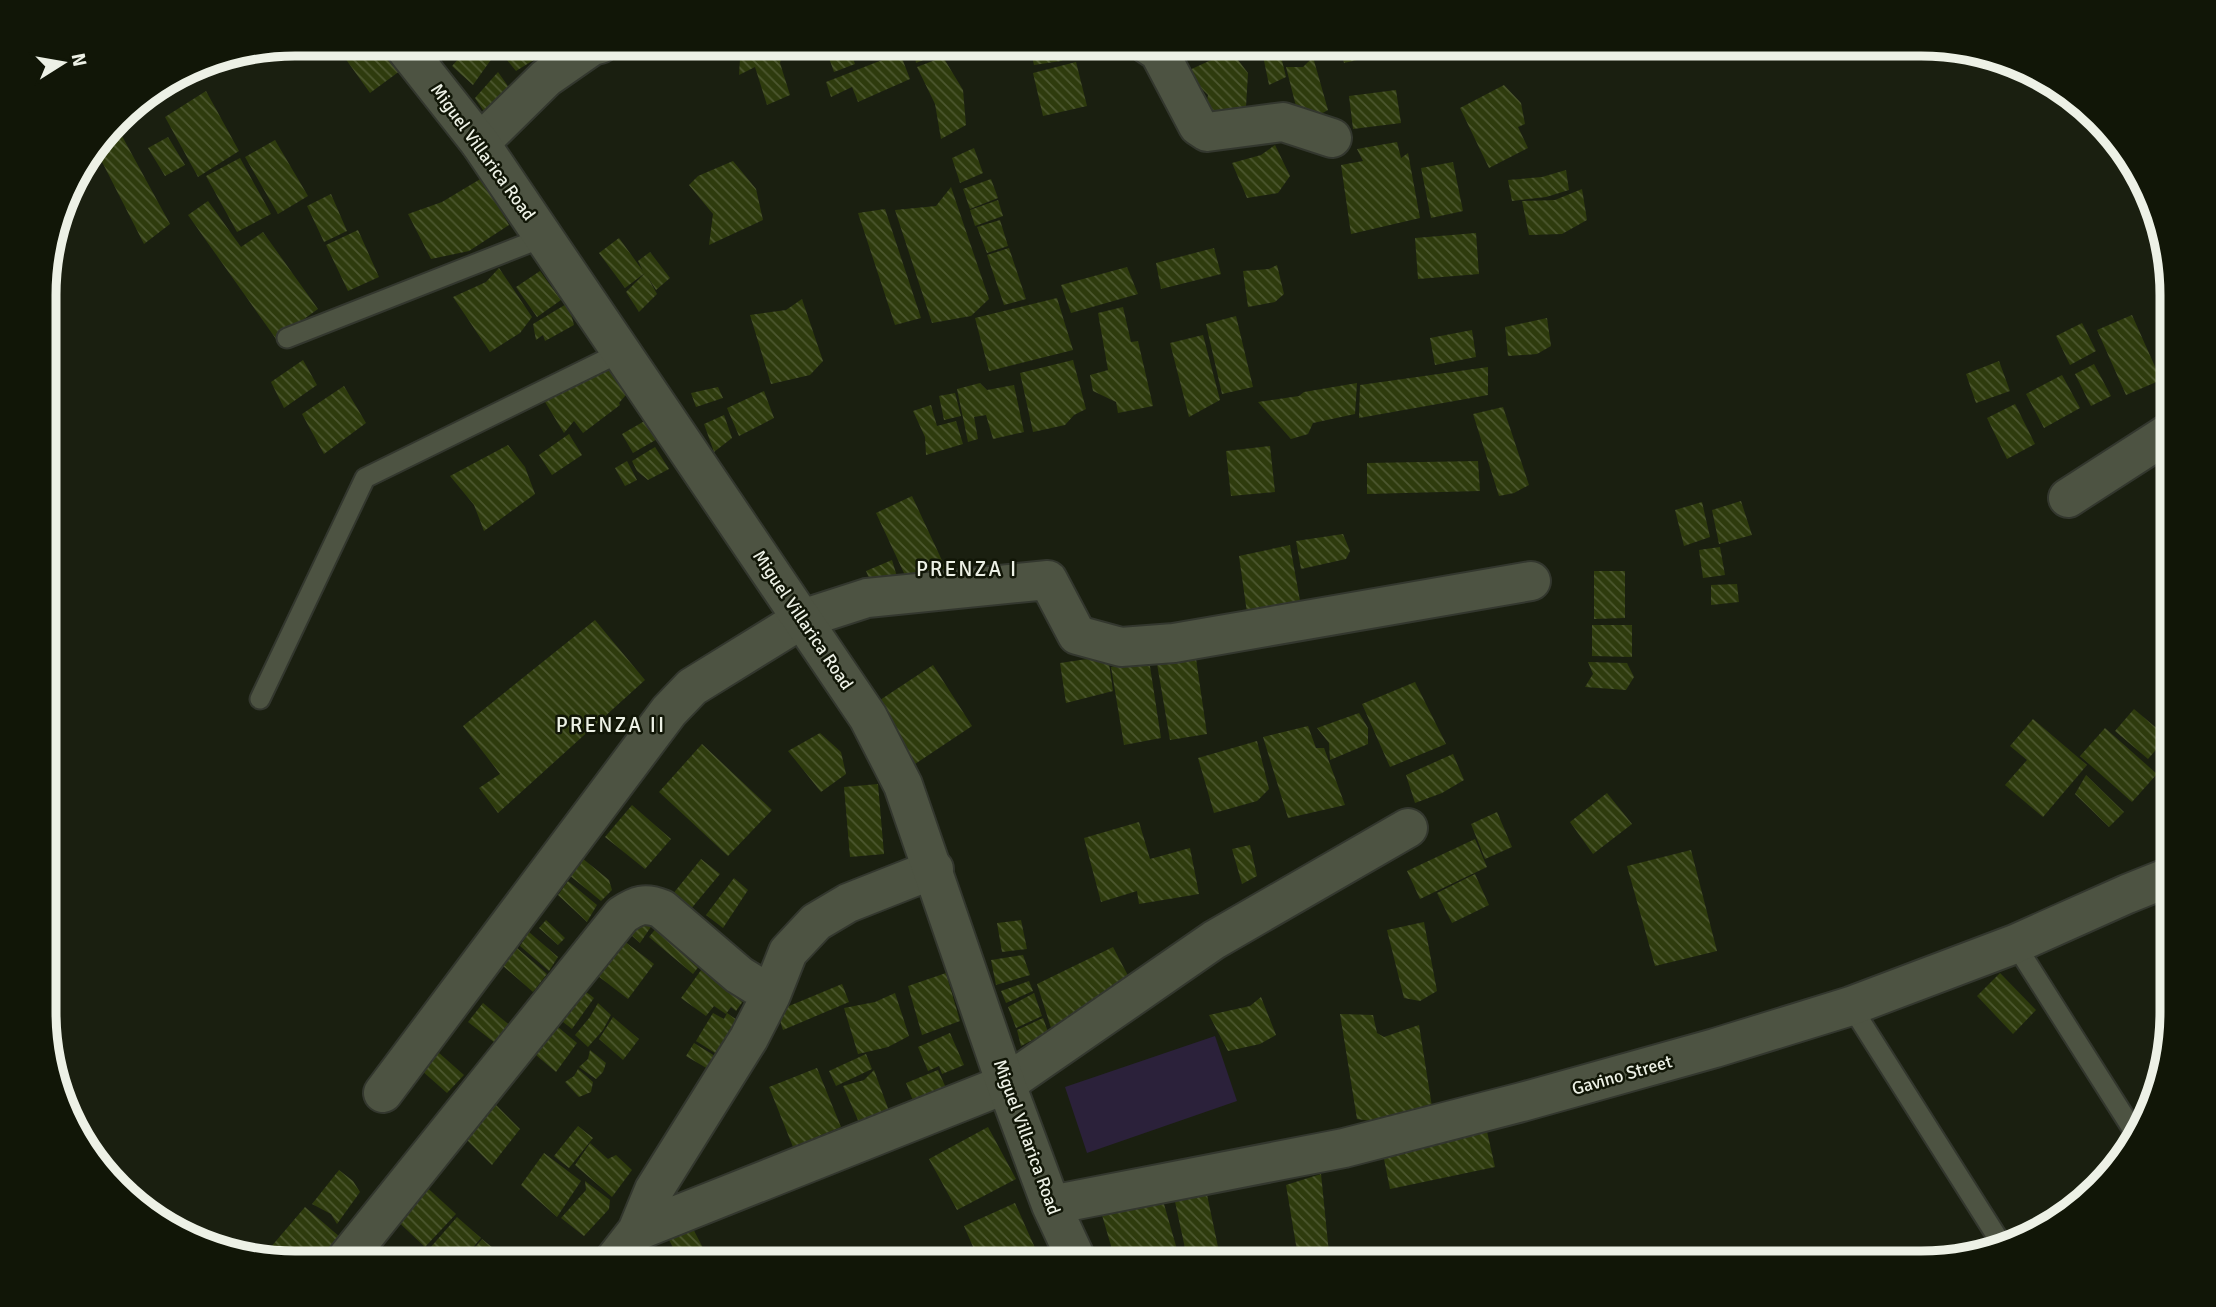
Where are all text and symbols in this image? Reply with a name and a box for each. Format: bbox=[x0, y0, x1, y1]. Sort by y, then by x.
north arrow bbox=[28, 28, 98, 98]
text: N bbox=[66, 51, 92, 69]
street label: Miguel Villarica Road bbox=[426, 79, 540, 225]
street label: Miguel Villarica Road bbox=[748, 546, 858, 694]
district label: PRENZA I bbox=[916, 556, 1018, 582]
district label: PRENZA II bbox=[556, 712, 666, 738]
street label: Gavino Street bbox=[1569, 1050, 1675, 1100]
street label: Miguel Villarica Road bbox=[989, 1056, 1065, 1218]

